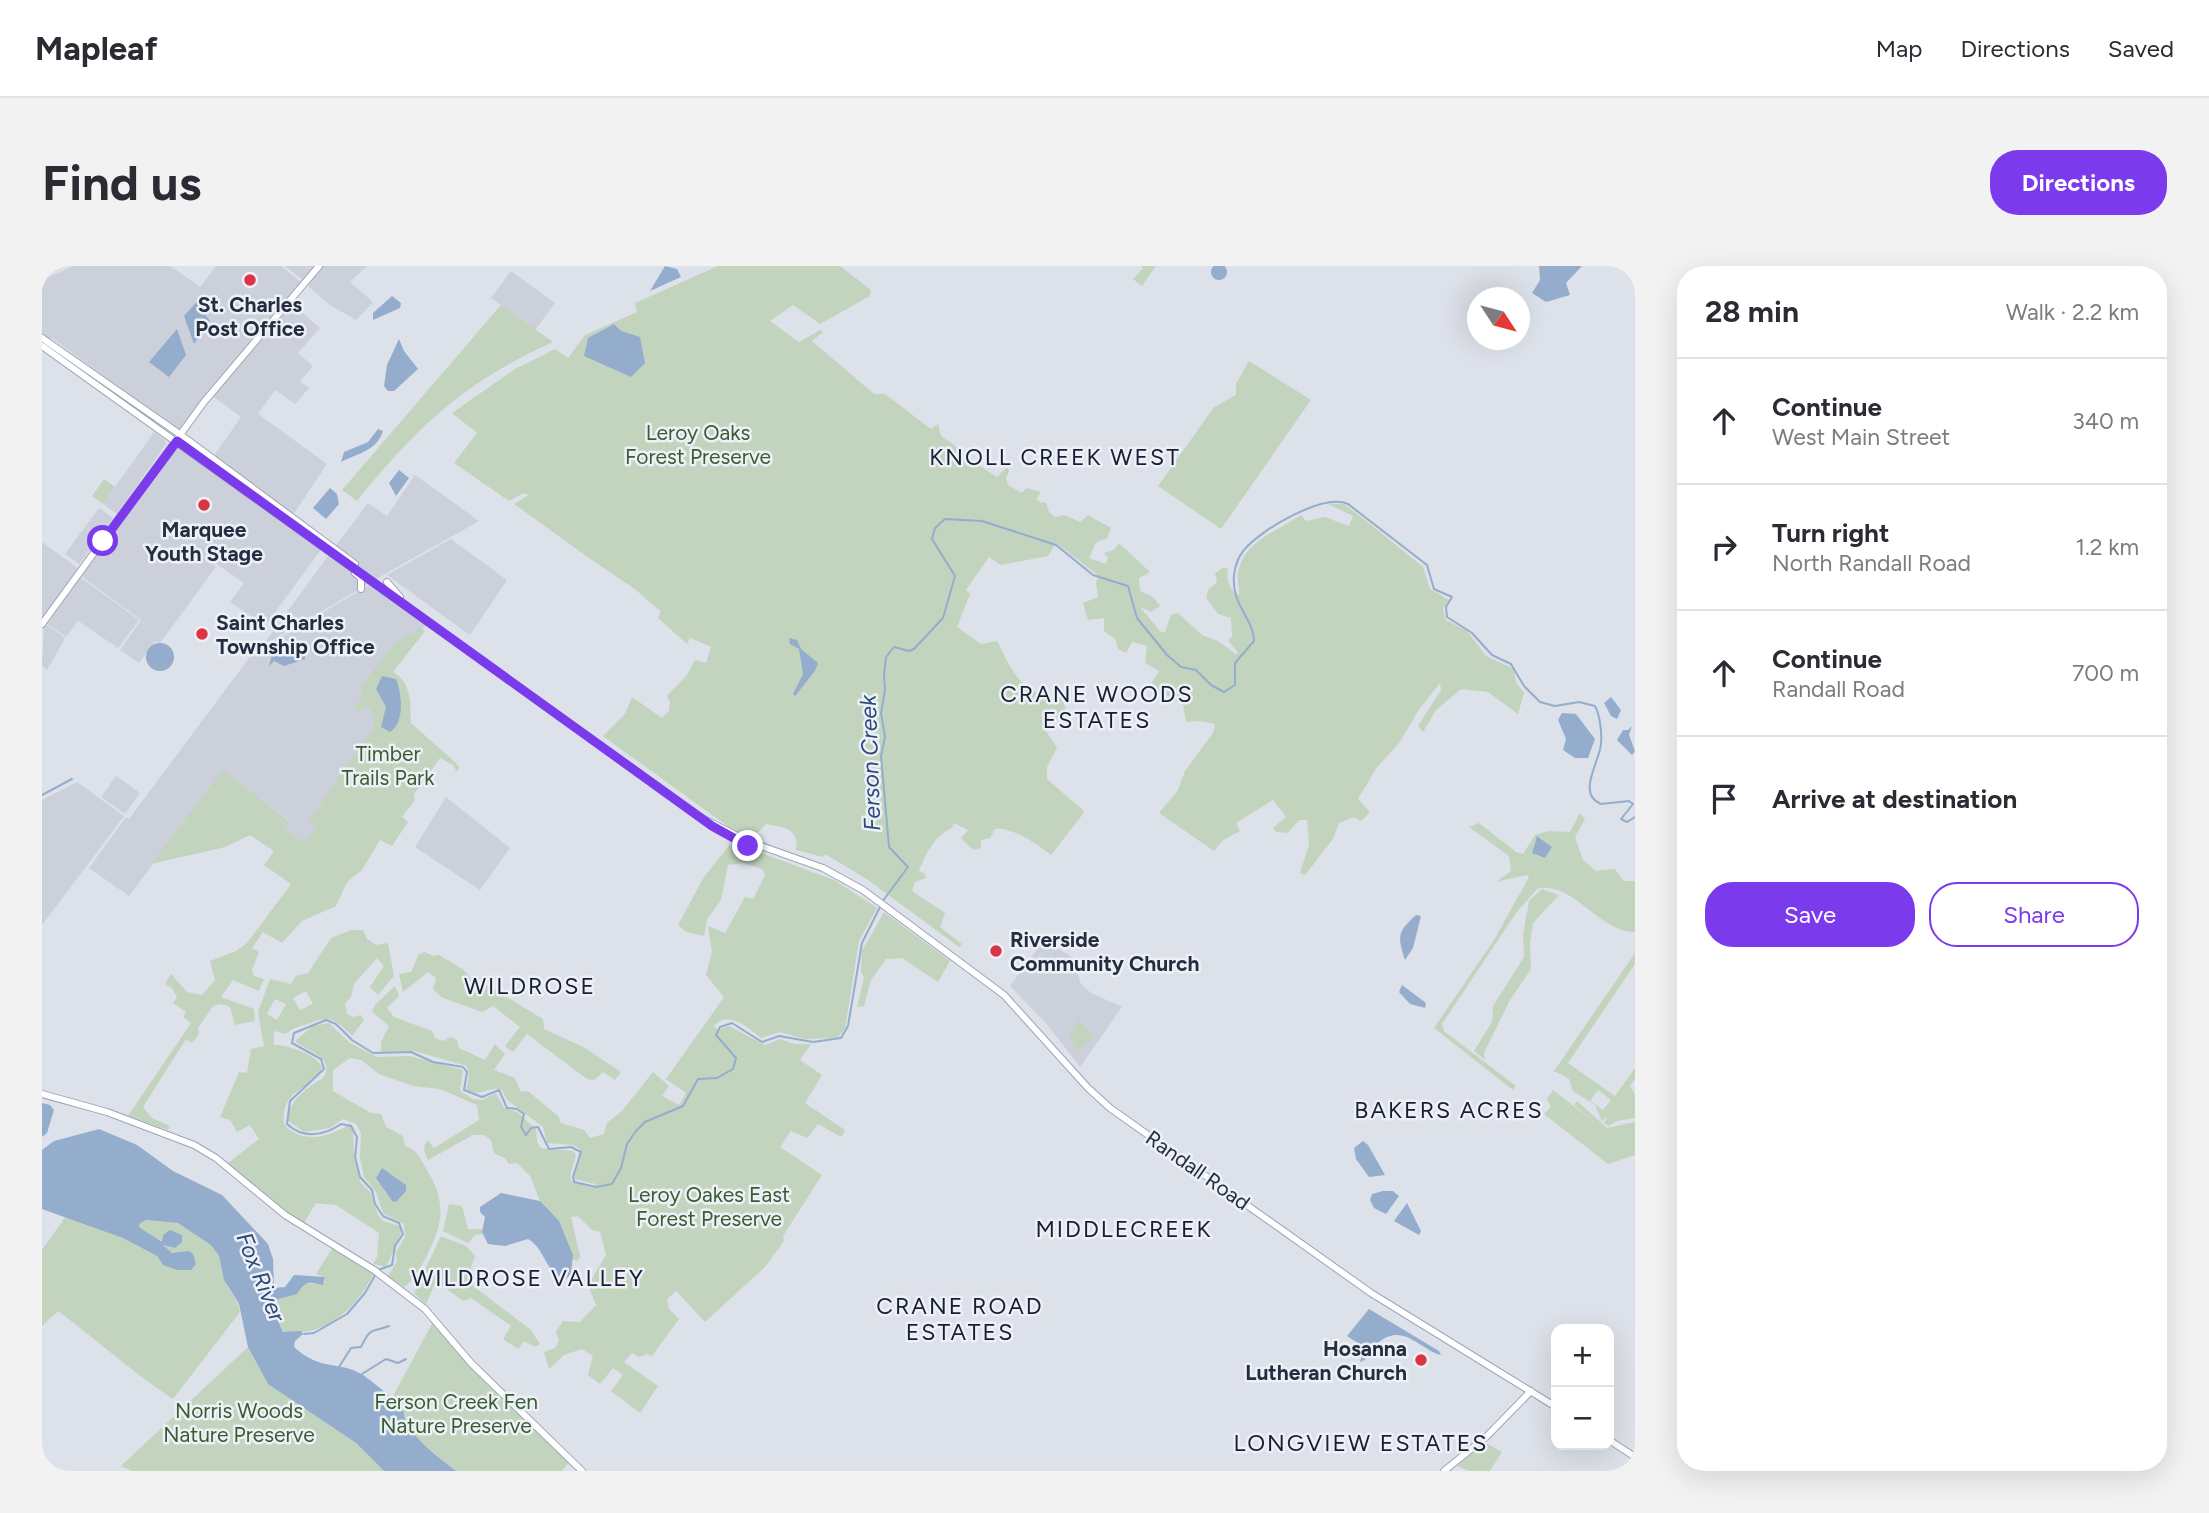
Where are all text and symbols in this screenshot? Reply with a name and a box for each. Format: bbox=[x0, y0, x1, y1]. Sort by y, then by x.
text: Mapleaf bbox=[35, 29, 158, 68]
text: Map bbox=[1876, 34, 1922, 63]
text: Directions bbox=[1960, 34, 2070, 63]
text: Saved bbox=[2108, 34, 2174, 63]
button: Directions bbox=[1990, 150, 2167, 215]
text: Find us bbox=[42, 153, 201, 212]
marker: St. Charles Post Office bbox=[242, 272, 258, 288]
north arrow bbox=[1467, 287, 1530, 350]
place label: St. Charles Post Office bbox=[195, 292, 305, 341]
text: 28 min bbox=[1705, 293, 1799, 330]
text: Walk · 2.2 km bbox=[2006, 298, 2139, 326]
text: Continue bbox=[1772, 391, 1882, 423]
icon: ahead bbox=[1705, 402, 1743, 440]
text: 340 m bbox=[2072, 407, 2139, 435]
park label: Leroy Oaks Forest Preserve bbox=[625, 420, 771, 469]
text: West Main Street bbox=[1772, 423, 1950, 451]
district label: KNOLL CREEK WEST bbox=[929, 443, 1181, 471]
marker: Marquee Youth Stage bbox=[196, 497, 212, 513]
place label: Marquee Youth Stage bbox=[145, 517, 263, 566]
text: Turn right bbox=[1772, 517, 1889, 549]
route start bbox=[87, 525, 118, 556]
icon: right bbox=[1705, 528, 1743, 566]
text: 1.2 km bbox=[2075, 533, 2139, 561]
text: North Randall Road bbox=[1772, 549, 1971, 577]
place label: Saint Charles Township Office bbox=[216, 610, 375, 659]
marker: Saint Charles Township Office bbox=[194, 626, 210, 642]
text: Continue bbox=[1772, 643, 1882, 675]
icon: ahead bbox=[1705, 654, 1743, 692]
text: 700 m bbox=[2072, 659, 2139, 687]
text: Randall Road bbox=[1772, 675, 1905, 703]
district label: CRANE WOODS ESTATES bbox=[1000, 680, 1194, 734]
water label: Ferson Creek bbox=[854, 694, 886, 832]
park label: Timber Trails Park bbox=[342, 741, 435, 790]
icon: arrive bbox=[1705, 780, 1743, 818]
text: Arrive at destination bbox=[1772, 783, 2017, 815]
route end bbox=[732, 830, 763, 861]
button: Save bbox=[1705, 882, 1915, 947]
button: Share bbox=[1929, 882, 2139, 947]
place label: Riverside Community Church bbox=[1010, 927, 1199, 976]
marker: Riverside Community Church bbox=[988, 943, 1004, 959]
district label: WILDROSE bbox=[464, 972, 596, 1000]
district label: BAKERS ACRES bbox=[1354, 1096, 1544, 1124]
street label: Randall Road bbox=[1141, 1125, 1255, 1215]
park label: Leroy Oakes East Forest Preserve bbox=[628, 1182, 790, 1231]
district label: MIDDLECREEK bbox=[1035, 1215, 1213, 1243]
water label: Fox River bbox=[230, 1228, 292, 1327]
district label: WILDROSE VALLEY bbox=[411, 1264, 645, 1292]
district label: CRANE ROAD ESTATES bbox=[876, 1292, 1044, 1346]
map controls bbox=[1551, 1324, 1614, 1450]
button: + bbox=[1551, 1324, 1614, 1387]
place label: Hosanna Lutheran Church bbox=[1245, 1336, 1407, 1385]
marker: Hosanna Lutheran Church bbox=[1413, 1352, 1429, 1368]
button: − bbox=[1551, 1387, 1614, 1450]
park label: Ferson Creek Fen Nature Preserve bbox=[374, 1389, 538, 1438]
park label: Norris Woods Nature Preserve bbox=[163, 1398, 315, 1447]
district label: LONGVIEW ESTATES bbox=[1234, 1429, 1488, 1457]

